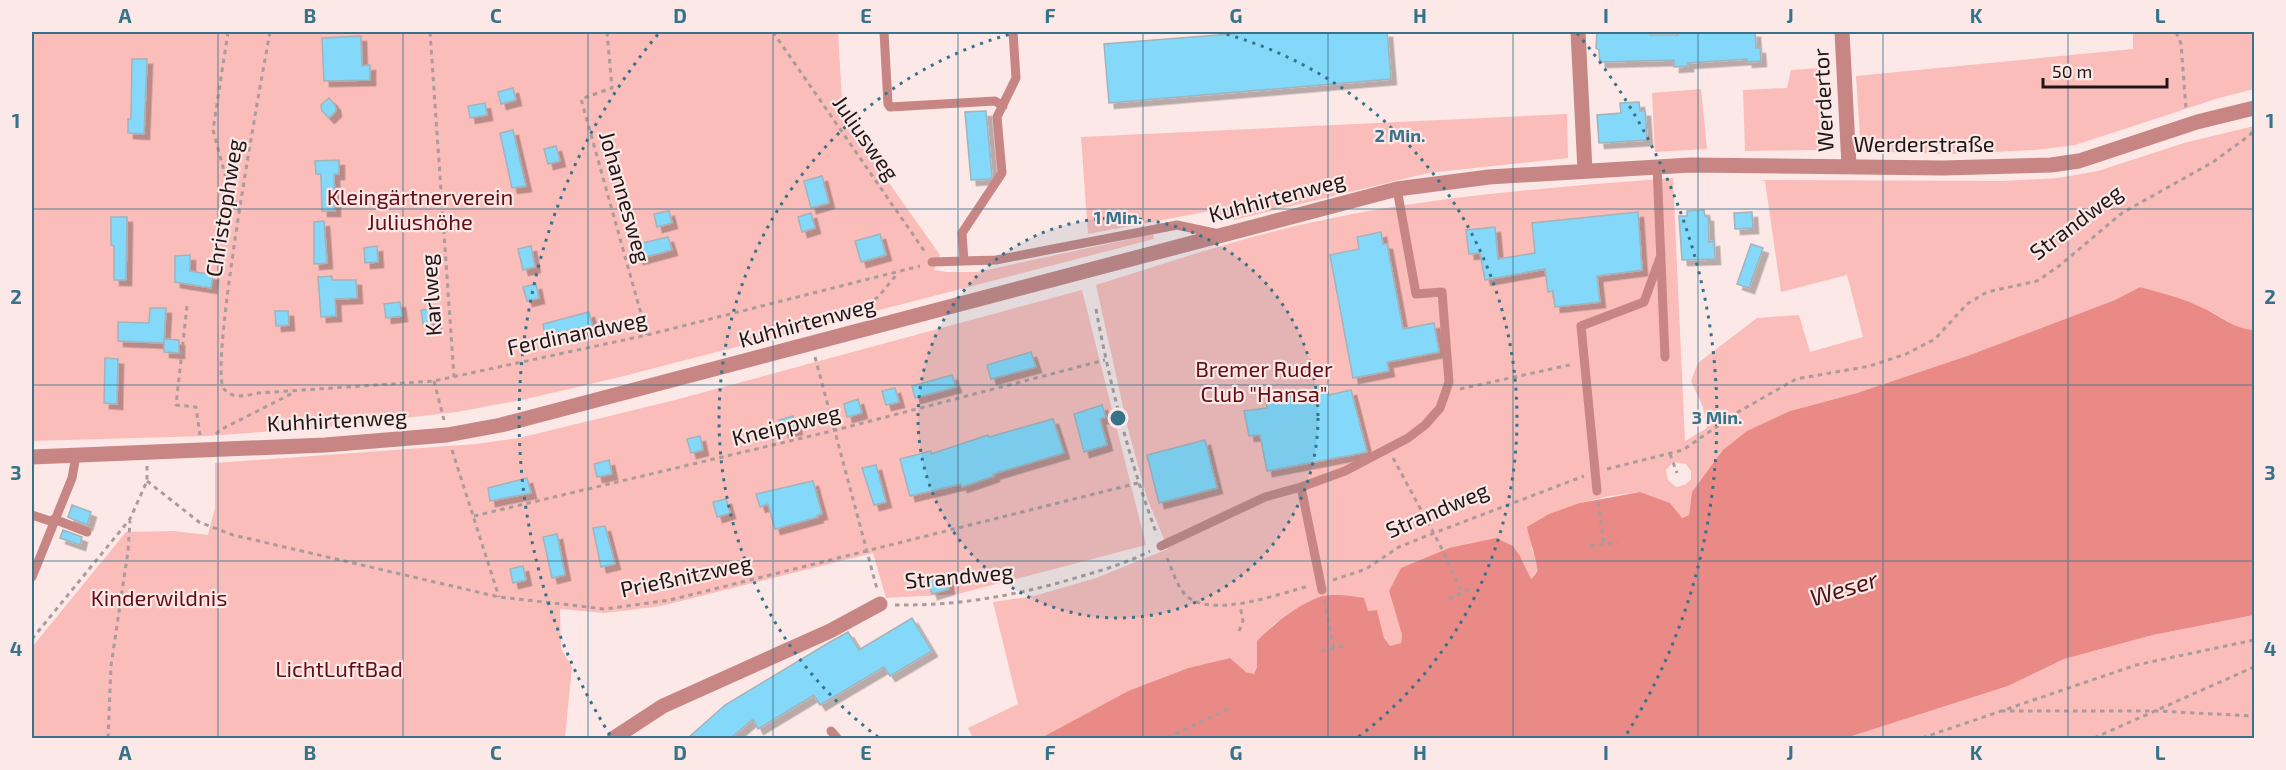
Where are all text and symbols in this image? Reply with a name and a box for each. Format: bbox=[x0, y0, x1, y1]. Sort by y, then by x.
text: A bbox=[118, 3, 132, 27]
text: B bbox=[304, 3, 316, 27]
text: C bbox=[490, 3, 502, 27]
text: D bbox=[673, 3, 687, 27]
text: E bbox=[860, 3, 872, 27]
text: F bbox=[1044, 3, 1056, 27]
text: G bbox=[1230, 3, 1242, 27]
text: H bbox=[1413, 3, 1427, 27]
text: I bbox=[1603, 3, 1609, 27]
text: J bbox=[1786, 3, 1794, 27]
text: K bbox=[1970, 3, 1983, 27]
text: L bbox=[2155, 3, 2166, 27]
street label: Werdertor bbox=[1806, 47, 1838, 153]
scale bar bbox=[2043, 51, 2168, 89]
text: 50 m bbox=[2052, 60, 2092, 82]
street label: Juliusweg bbox=[828, 90, 906, 185]
text: 1 bbox=[12, 108, 20, 132]
text: 1 bbox=[2266, 108, 2274, 132]
text: 2 Min. bbox=[1375, 124, 1426, 146]
street label: Johannesweg bbox=[595, 128, 657, 265]
street label: Werderstraße bbox=[1853, 130, 1995, 156]
street label: Christophweg bbox=[199, 137, 247, 279]
street label: Kuhhirtenweg bbox=[1206, 165, 1348, 227]
street label: Strandweg bbox=[2024, 178, 2127, 264]
park label: Kleingärtnerverein Juliushöhe bbox=[327, 183, 513, 234]
text: 1 Min. bbox=[1094, 206, 1142, 228]
street label: Karlweg bbox=[414, 253, 446, 337]
text: 2 bbox=[10, 284, 22, 308]
text: 2 bbox=[2264, 284, 2276, 308]
street label: Kuhhirtenweg bbox=[736, 290, 878, 352]
street label: Ferdinandweg bbox=[504, 305, 649, 360]
park label: Bremer Ruder Club "Hansa" bbox=[1195, 355, 1333, 406]
street label: Kneippweg bbox=[729, 398, 843, 450]
street label: Kuhhirtenweg bbox=[266, 402, 408, 436]
text: 3 Min. bbox=[1692, 406, 1742, 428]
centre of rings bbox=[1108, 408, 1128, 428]
text: 3 bbox=[10, 460, 22, 484]
text: 3 bbox=[2264, 460, 2276, 484]
street label: Strandweg bbox=[1381, 476, 1492, 542]
street label: Prießnitzweg bbox=[618, 548, 754, 602]
street label: Strandweg bbox=[903, 557, 1014, 593]
water label: Weser bbox=[1806, 563, 1882, 612]
park label: Kinderwildnis bbox=[91, 584, 227, 610]
text: 4 bbox=[10, 636, 23, 660]
text: 4 bbox=[2264, 636, 2277, 660]
park label: LichtLuftBad bbox=[275, 655, 403, 681]
text: A bbox=[118, 740, 132, 764]
text: B bbox=[304, 740, 316, 764]
text: C bbox=[490, 740, 502, 764]
text: D bbox=[673, 740, 687, 764]
text: E bbox=[860, 740, 872, 764]
text: F bbox=[1044, 740, 1056, 764]
text: G bbox=[1230, 740, 1242, 764]
text: H bbox=[1413, 740, 1427, 764]
text: I bbox=[1603, 740, 1609, 764]
text: J bbox=[1786, 740, 1794, 764]
text: K bbox=[1970, 740, 1983, 764]
text: L bbox=[2155, 740, 2166, 764]

